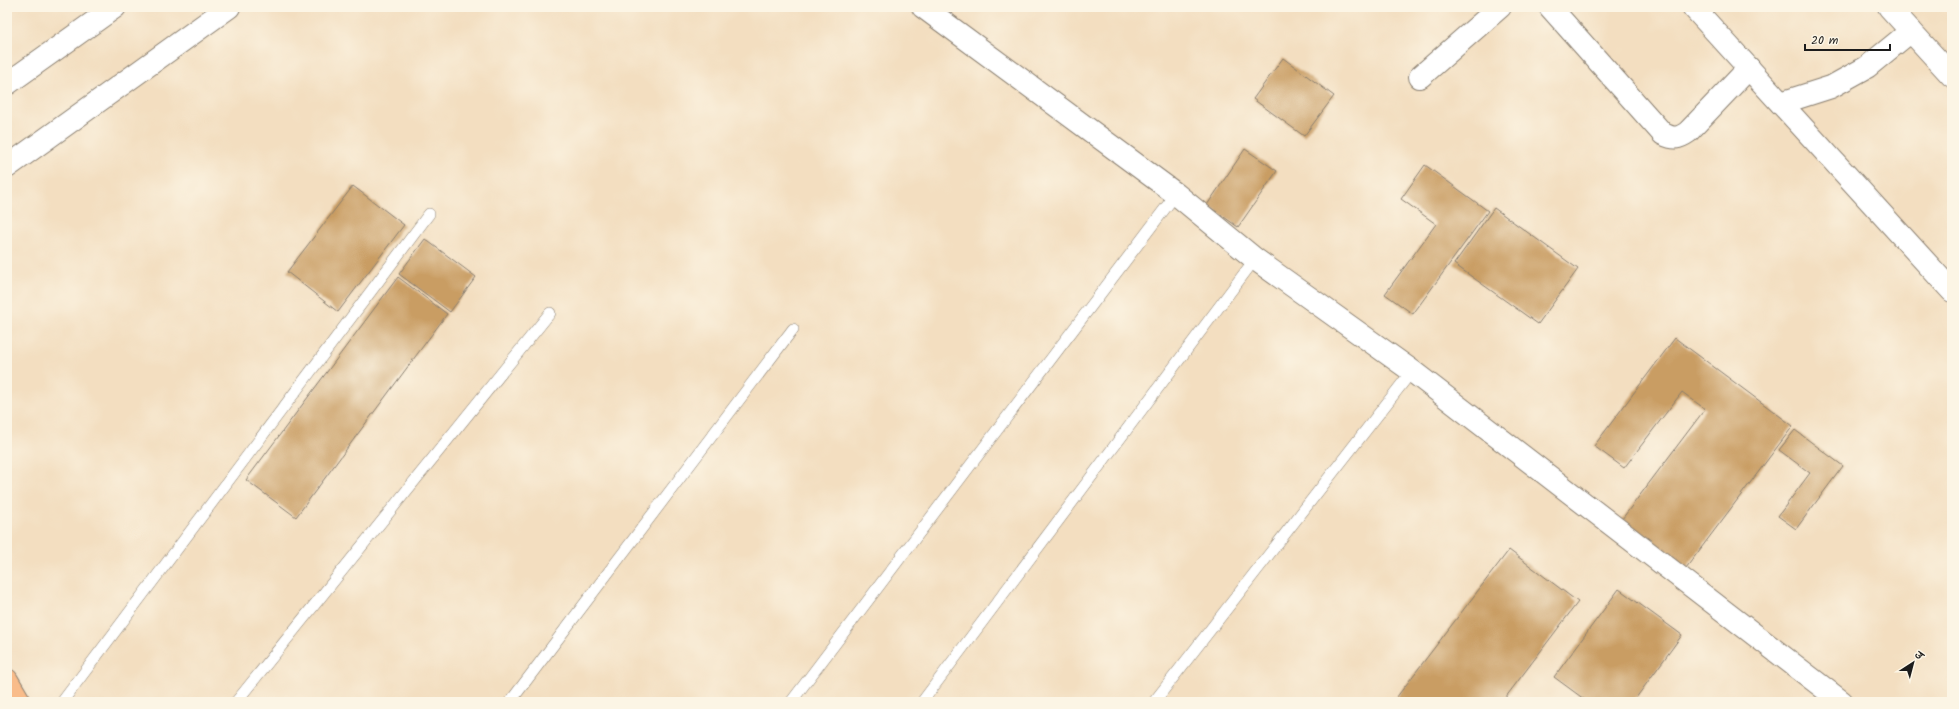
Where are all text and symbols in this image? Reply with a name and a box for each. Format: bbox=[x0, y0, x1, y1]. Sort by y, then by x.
scale bar bbox=[1805, 26, 1890, 52]
text: 20 m bbox=[1811, 31, 1839, 50]
north arrow bbox=[1893, 643, 1933, 683]
text: उ bbox=[1910, 646, 1928, 666]

